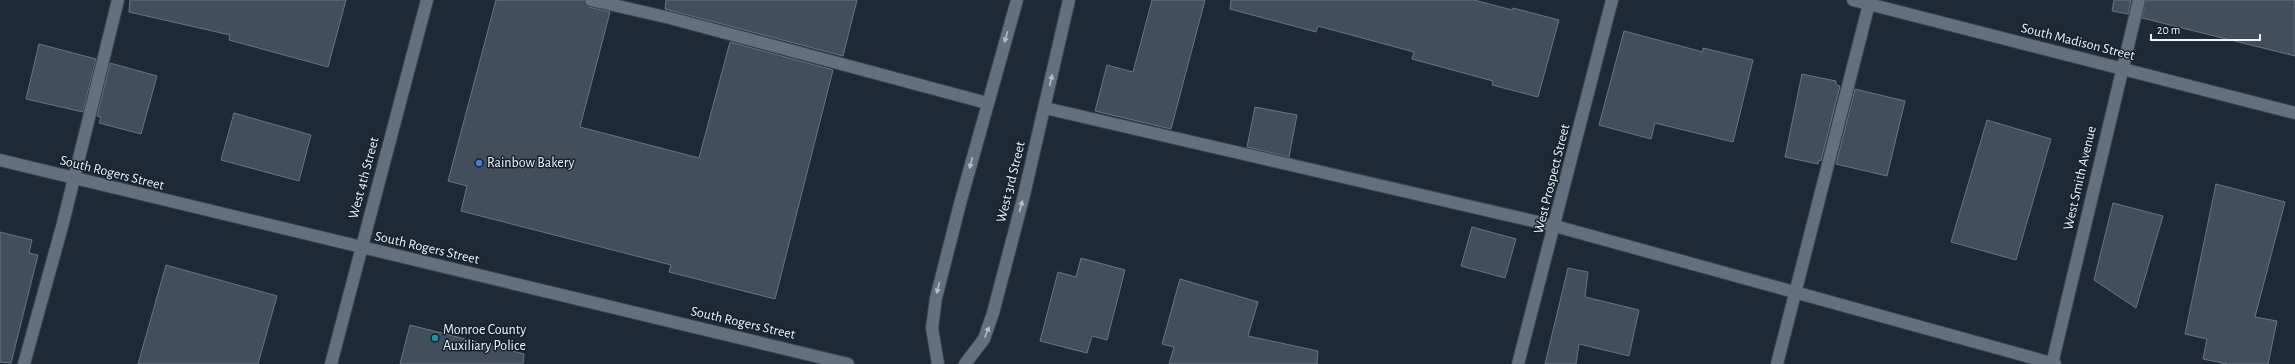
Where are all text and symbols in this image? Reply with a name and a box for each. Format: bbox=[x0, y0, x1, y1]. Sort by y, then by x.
scale bar bbox=[2151, 16, 2260, 42]
street label: South Madison Street bbox=[2020, 21, 2137, 63]
text: 20 m bbox=[2157, 24, 2180, 36]
one-way arrow bbox=[1003, 32, 1009, 44]
one-way arrow bbox=[1049, 74, 1055, 86]
street label: West Prospect Street bbox=[1532, 122, 1573, 235]
street label: West Smith Avenue bbox=[2061, 125, 2099, 231]
street label: West 4th Street bbox=[346, 135, 382, 220]
street label: West 3rd Street bbox=[994, 139, 1028, 224]
street label: South Rogers Street bbox=[59, 153, 166, 193]
place label: Rainbow Bakery bbox=[487, 156, 574, 170]
one-way arrow bbox=[968, 157, 974, 169]
marker: Rainbow Bakery bbox=[474, 158, 484, 168]
one-way arrow bbox=[1018, 200, 1024, 212]
street label: South Rogers Street bbox=[373, 229, 481, 267]
one-way arrow bbox=[935, 283, 941, 295]
street label: South Rogers Street bbox=[689, 304, 797, 342]
place label: Monroe County Auxiliary Police bbox=[443, 323, 526, 353]
one-way arrow bbox=[984, 325, 990, 337]
marker: Monroe County Auxiliary Police bbox=[430, 333, 440, 343]

